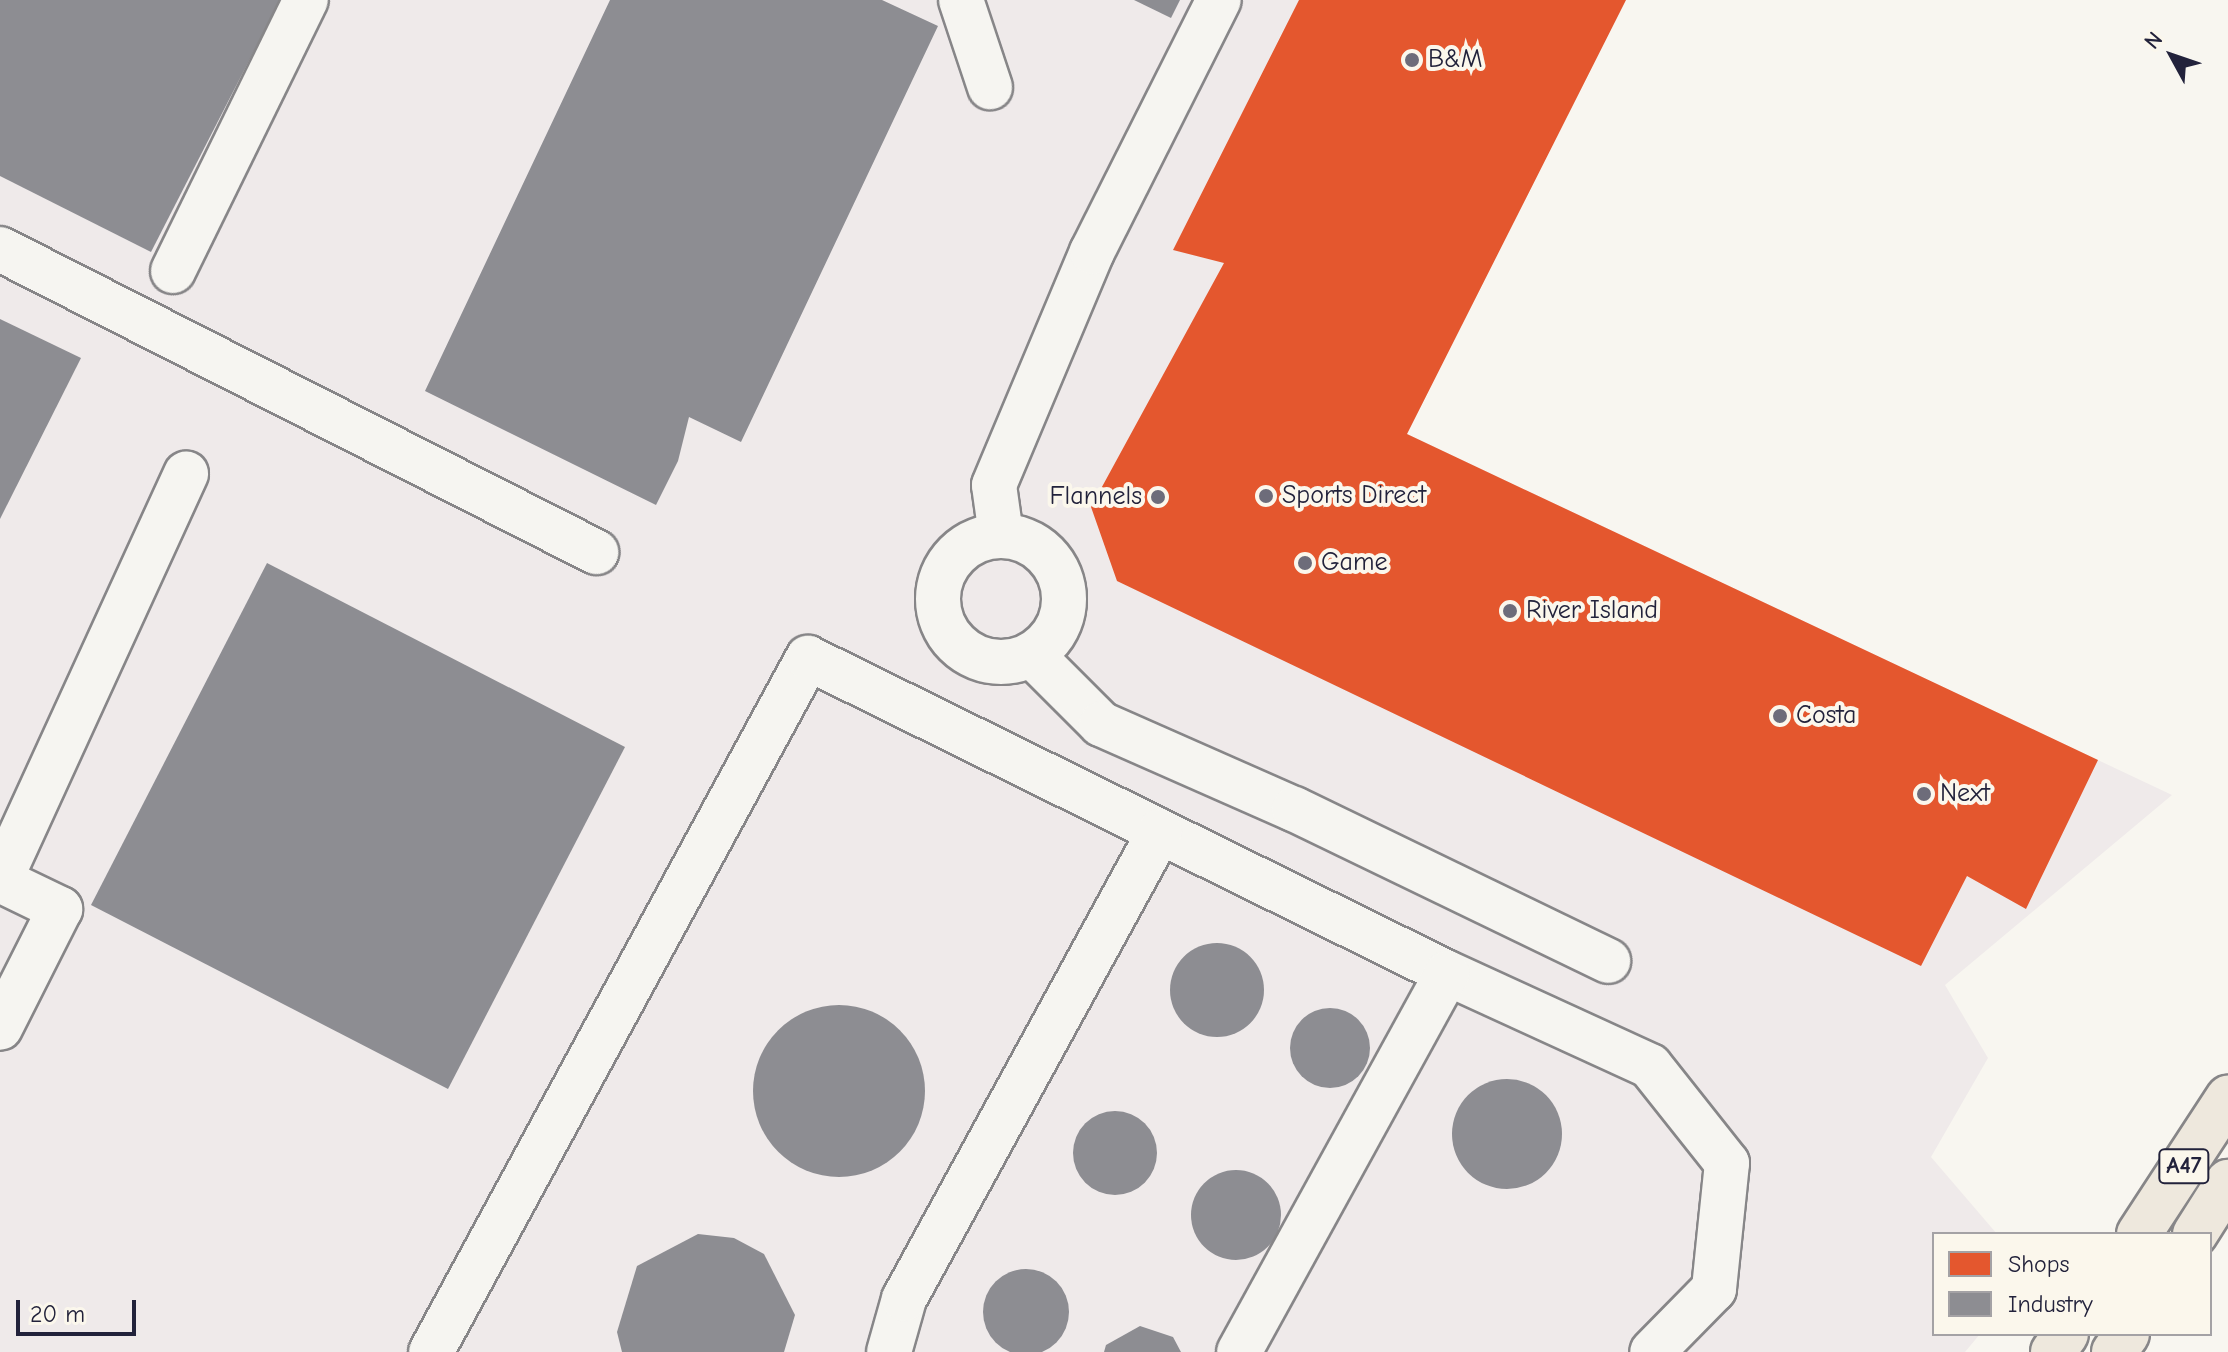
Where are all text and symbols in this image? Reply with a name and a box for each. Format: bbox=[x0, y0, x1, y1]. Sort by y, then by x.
north arrow bbox=[2132, 16, 2212, 96]
text: N bbox=[2139, 27, 2168, 54]
place label: B&M bbox=[1428, 44, 1483, 76]
marker: B&M bbox=[1403, 51, 1421, 69]
place label: Sports Direct bbox=[1282, 480, 1426, 512]
place label: Flannels bbox=[1050, 481, 1142, 513]
marker: Sports Direct bbox=[1257, 487, 1275, 505]
marker: Flannels bbox=[1149, 488, 1167, 506]
place label: Game bbox=[1321, 547, 1388, 579]
marker: Game bbox=[1296, 554, 1314, 572]
place label: River Island bbox=[1526, 595, 1658, 627]
marker: River Island bbox=[1501, 602, 1519, 620]
place label: Costa bbox=[1796, 700, 1856, 732]
marker: Costa bbox=[1771, 707, 1789, 725]
place label: Next bbox=[1940, 778, 1990, 810]
marker: Next bbox=[1915, 785, 1933, 803]
road number: A47 bbox=[2158, 1146, 2210, 1186]
legend bbox=[1932, 1232, 2212, 1336]
text: Shops bbox=[2008, 1250, 2069, 1278]
scale bar bbox=[20, 1284, 140, 1334]
text: Industry bbox=[2008, 1290, 2093, 1318]
text: 20 m bbox=[30, 1300, 85, 1328]

